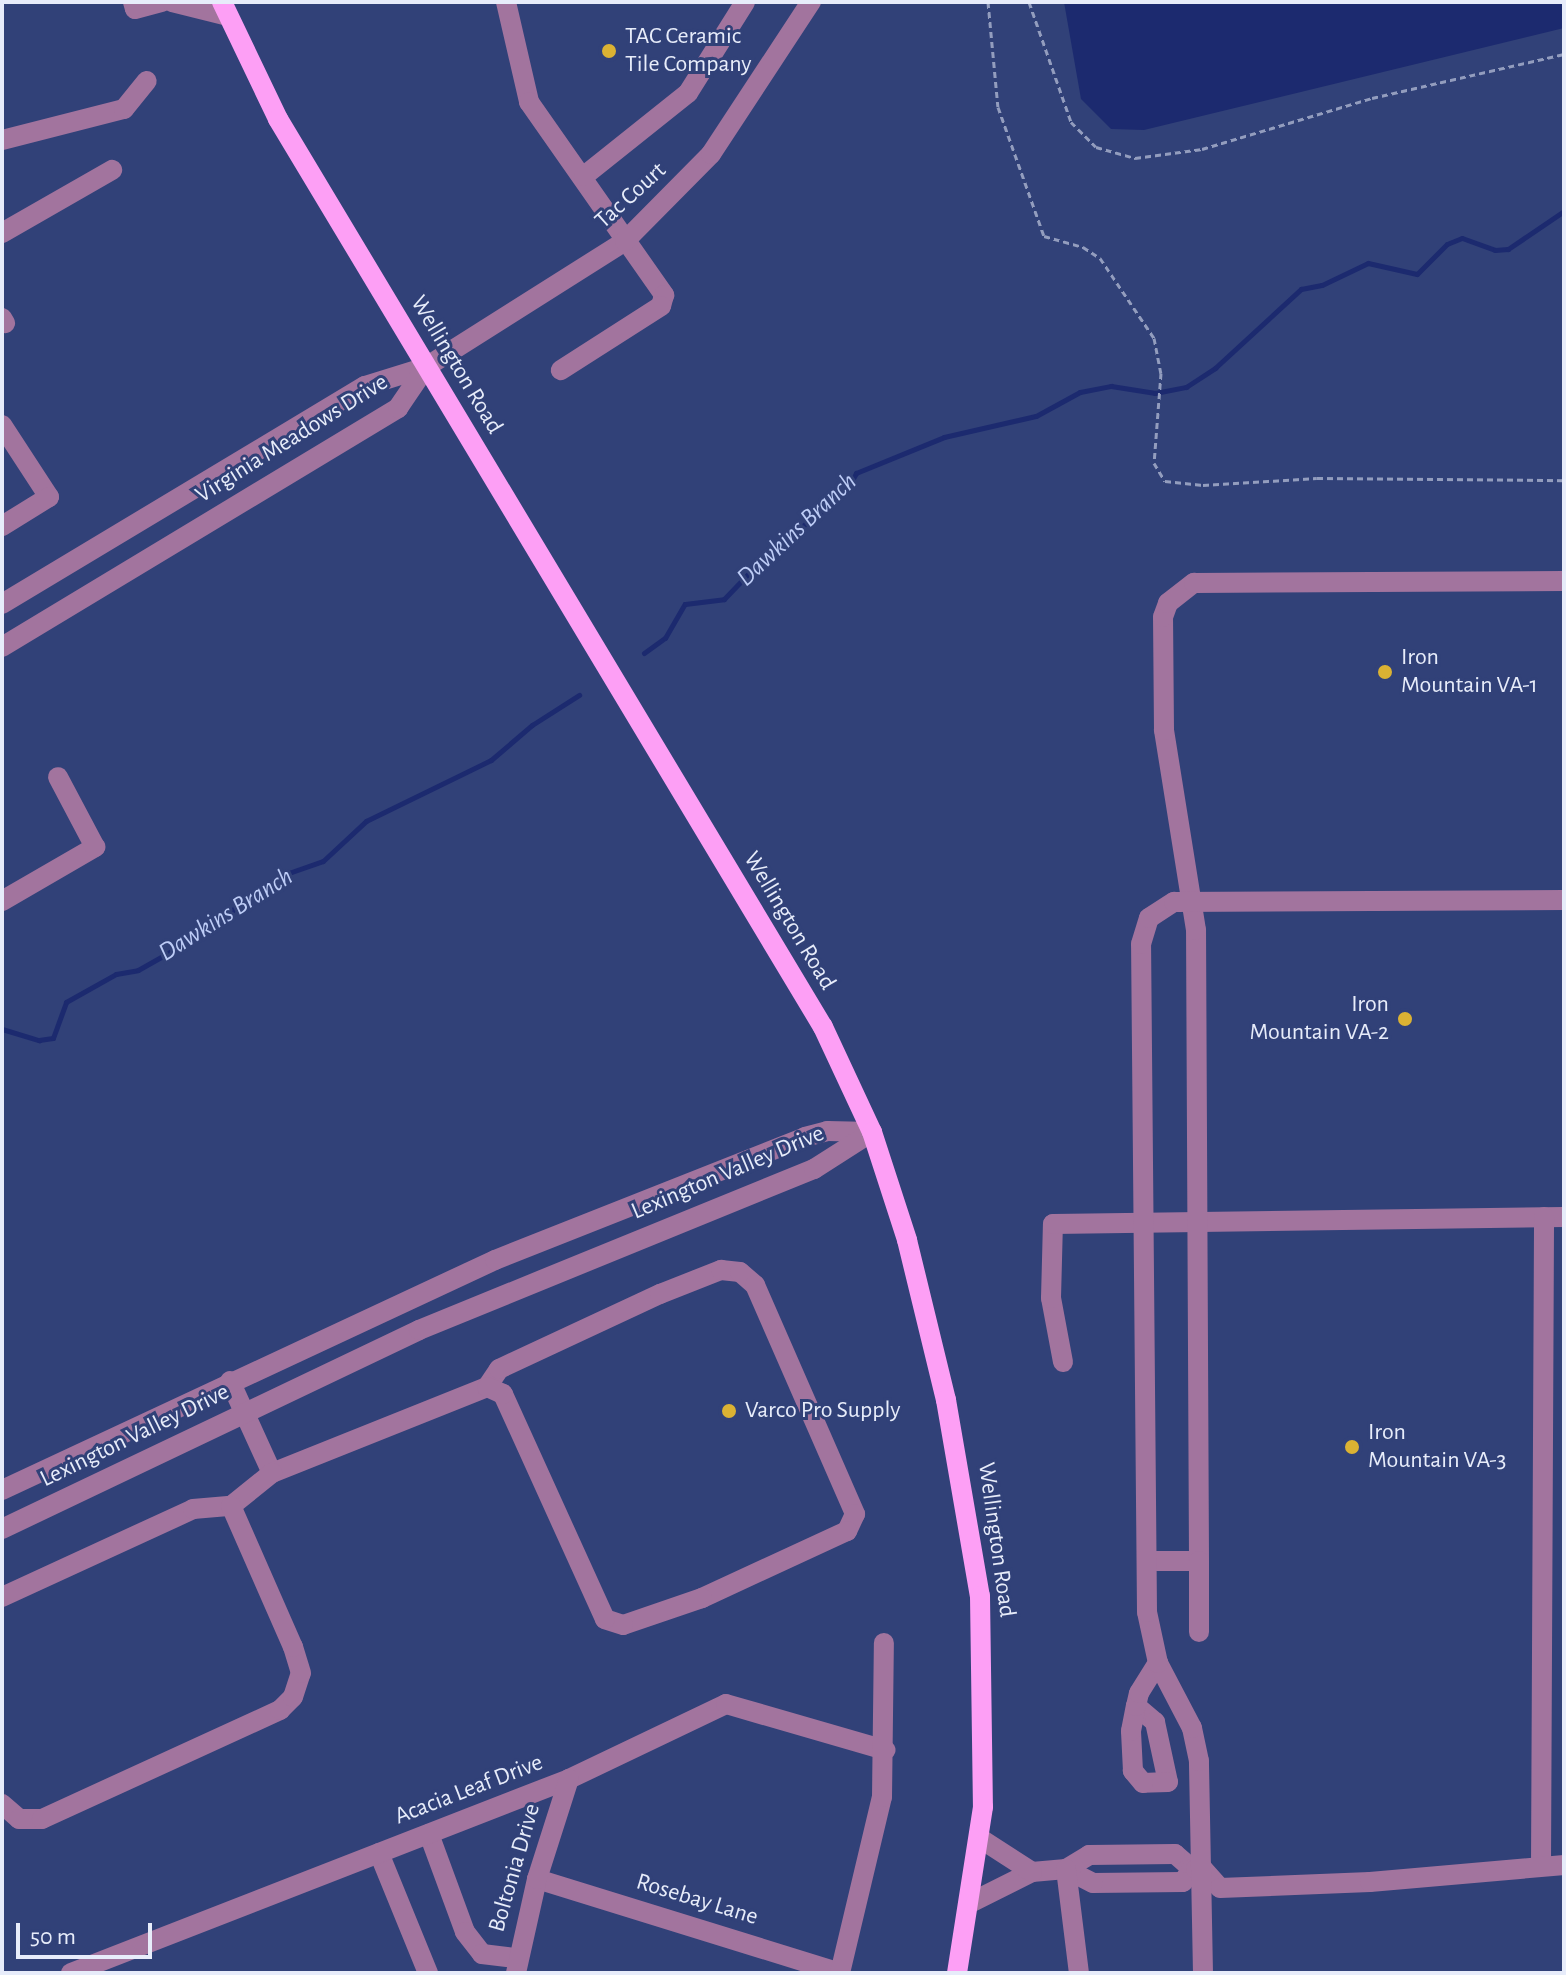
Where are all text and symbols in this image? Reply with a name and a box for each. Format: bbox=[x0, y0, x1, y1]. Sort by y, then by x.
place label: TAC Ceramic Tile Company bbox=[625, 23, 752, 79]
marker: TAC Ceramic Tile Company bbox=[600, 42, 618, 60]
street label: Tac Court bbox=[590, 157, 672, 235]
street label: Wellington Road bbox=[403, 291, 509, 439]
street label: Virginia Meadows Drive bbox=[191, 368, 393, 510]
water label: Dawkins Branch bbox=[731, 467, 863, 593]
place label: Iron Mountain VA-1 bbox=[1401, 644, 1538, 700]
marker: Iron Mountain VA-1 bbox=[1376, 663, 1394, 681]
street label: Wellington Road bbox=[736, 847, 842, 995]
water label: Dawkins Branch bbox=[153, 861, 299, 969]
place label: Iron Mountain VA-2 bbox=[1250, 991, 1389, 1047]
marker: Iron Mountain VA-2 bbox=[1396, 1010, 1414, 1028]
street label: Lexington Valley Drive bbox=[627, 1119, 829, 1227]
street label: Lexington Valley Drive bbox=[36, 1378, 234, 1494]
place label: Varco Pro Supply bbox=[745, 1397, 901, 1425]
marker: Varco Pro Supply bbox=[720, 1402, 738, 1420]
place label: Iron Mountain VA-3 bbox=[1368, 1419, 1506, 1475]
marker: Iron Mountain VA-3 bbox=[1343, 1438, 1361, 1456]
street label: Wellington Road bbox=[971, 1461, 1021, 1619]
street label: Acacia Leaf Drive bbox=[391, 1749, 547, 1831]
street label: Boltonia Drive bbox=[483, 1800, 547, 1936]
street label: Rosebay Lane bbox=[633, 1868, 761, 1932]
scale bar bbox=[20, 1907, 156, 1957]
text: 50 m bbox=[30, 1925, 76, 1949]

